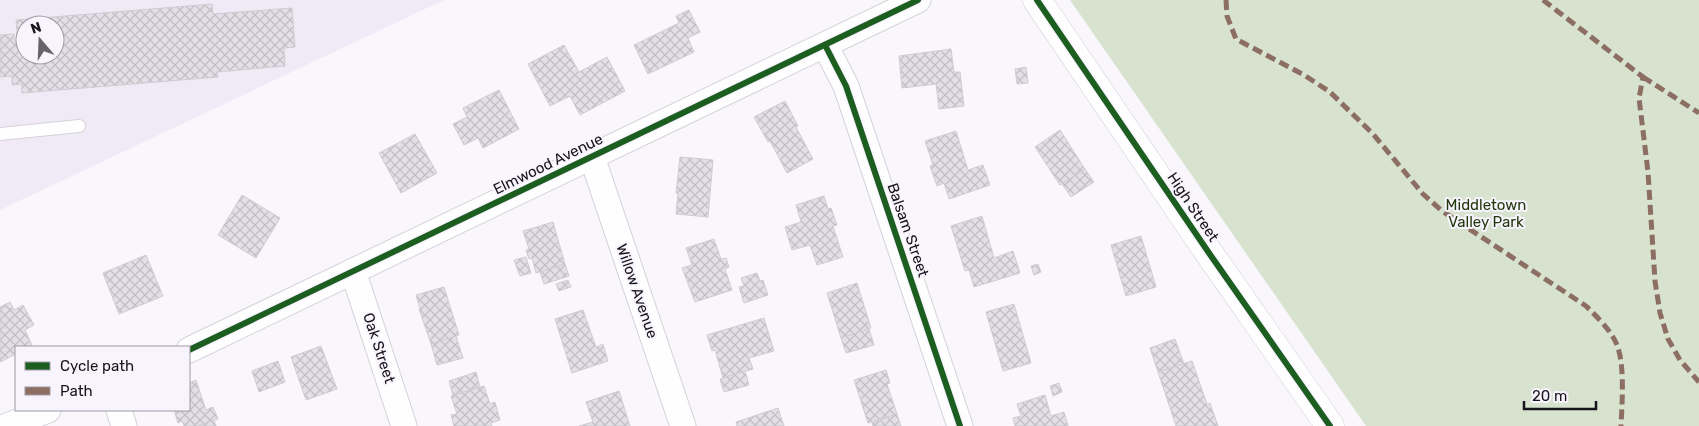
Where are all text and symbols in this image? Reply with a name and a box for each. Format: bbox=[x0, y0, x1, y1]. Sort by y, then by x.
north arrow bbox=[15, 15, 65, 65]
text: N bbox=[28, 19, 43, 38]
street label: Elmwood Avenue bbox=[490, 130, 606, 198]
street label: High Street bbox=[1163, 169, 1223, 245]
street label: Balsam Street bbox=[883, 181, 933, 279]
park label: Middletown Valley Park bbox=[1446, 196, 1526, 231]
street label: Willow Avenue bbox=[612, 241, 662, 341]
street label: Oak Street bbox=[359, 310, 399, 386]
legend bbox=[15, 346, 190, 411]
text: Cycle path bbox=[60, 357, 134, 375]
scale bar bbox=[1524, 378, 1596, 410]
text: Path bbox=[60, 382, 93, 400]
text: 20 m bbox=[1532, 387, 1567, 405]

